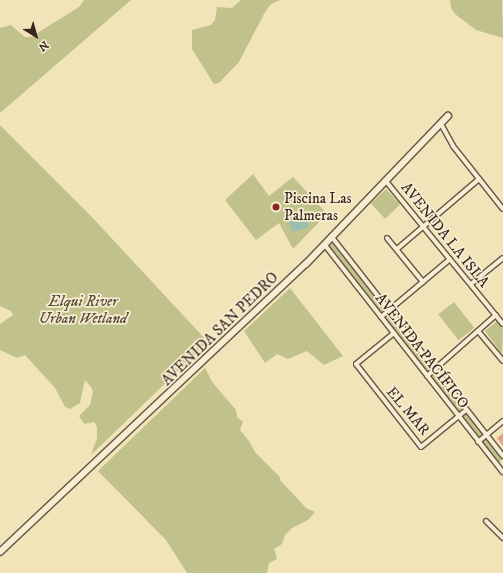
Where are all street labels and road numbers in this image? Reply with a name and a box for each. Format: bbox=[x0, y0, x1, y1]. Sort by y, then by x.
street label: AVENIDA LA ISLA bbox=[397, 179, 493, 291]
street label: AVENIDA SAN PEDRO bbox=[158, 269, 282, 389]
street label: AVENIDA PACÍFICO bbox=[371, 290, 473, 412]
street label: EL MAR bbox=[383, 383, 433, 439]

